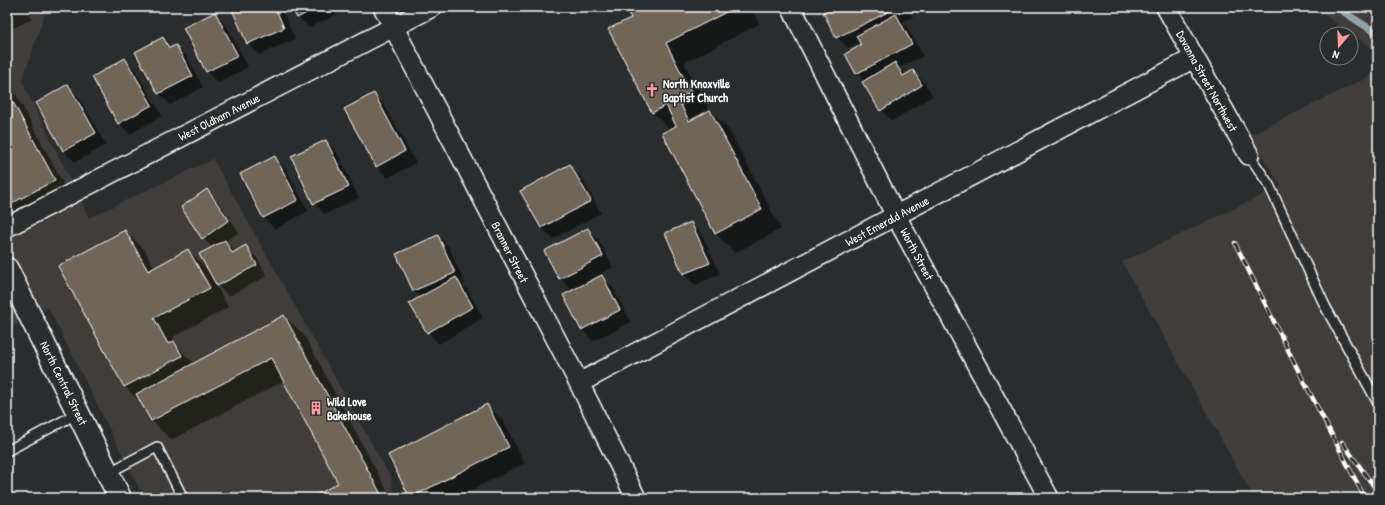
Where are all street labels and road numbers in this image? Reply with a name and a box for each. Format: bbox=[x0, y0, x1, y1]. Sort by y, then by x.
street label: Davanna Street Northwest bbox=[1172, 27, 1242, 135]
street label: West Oldham Avenue bbox=[175, 89, 263, 145]
street label: West Emerald Avenue bbox=[842, 192, 932, 250]
street label: Branner Street bbox=[487, 219, 533, 286]
street label: Worth Street bbox=[896, 225, 938, 284]
street label: North Central Street bbox=[36, 338, 92, 429]

